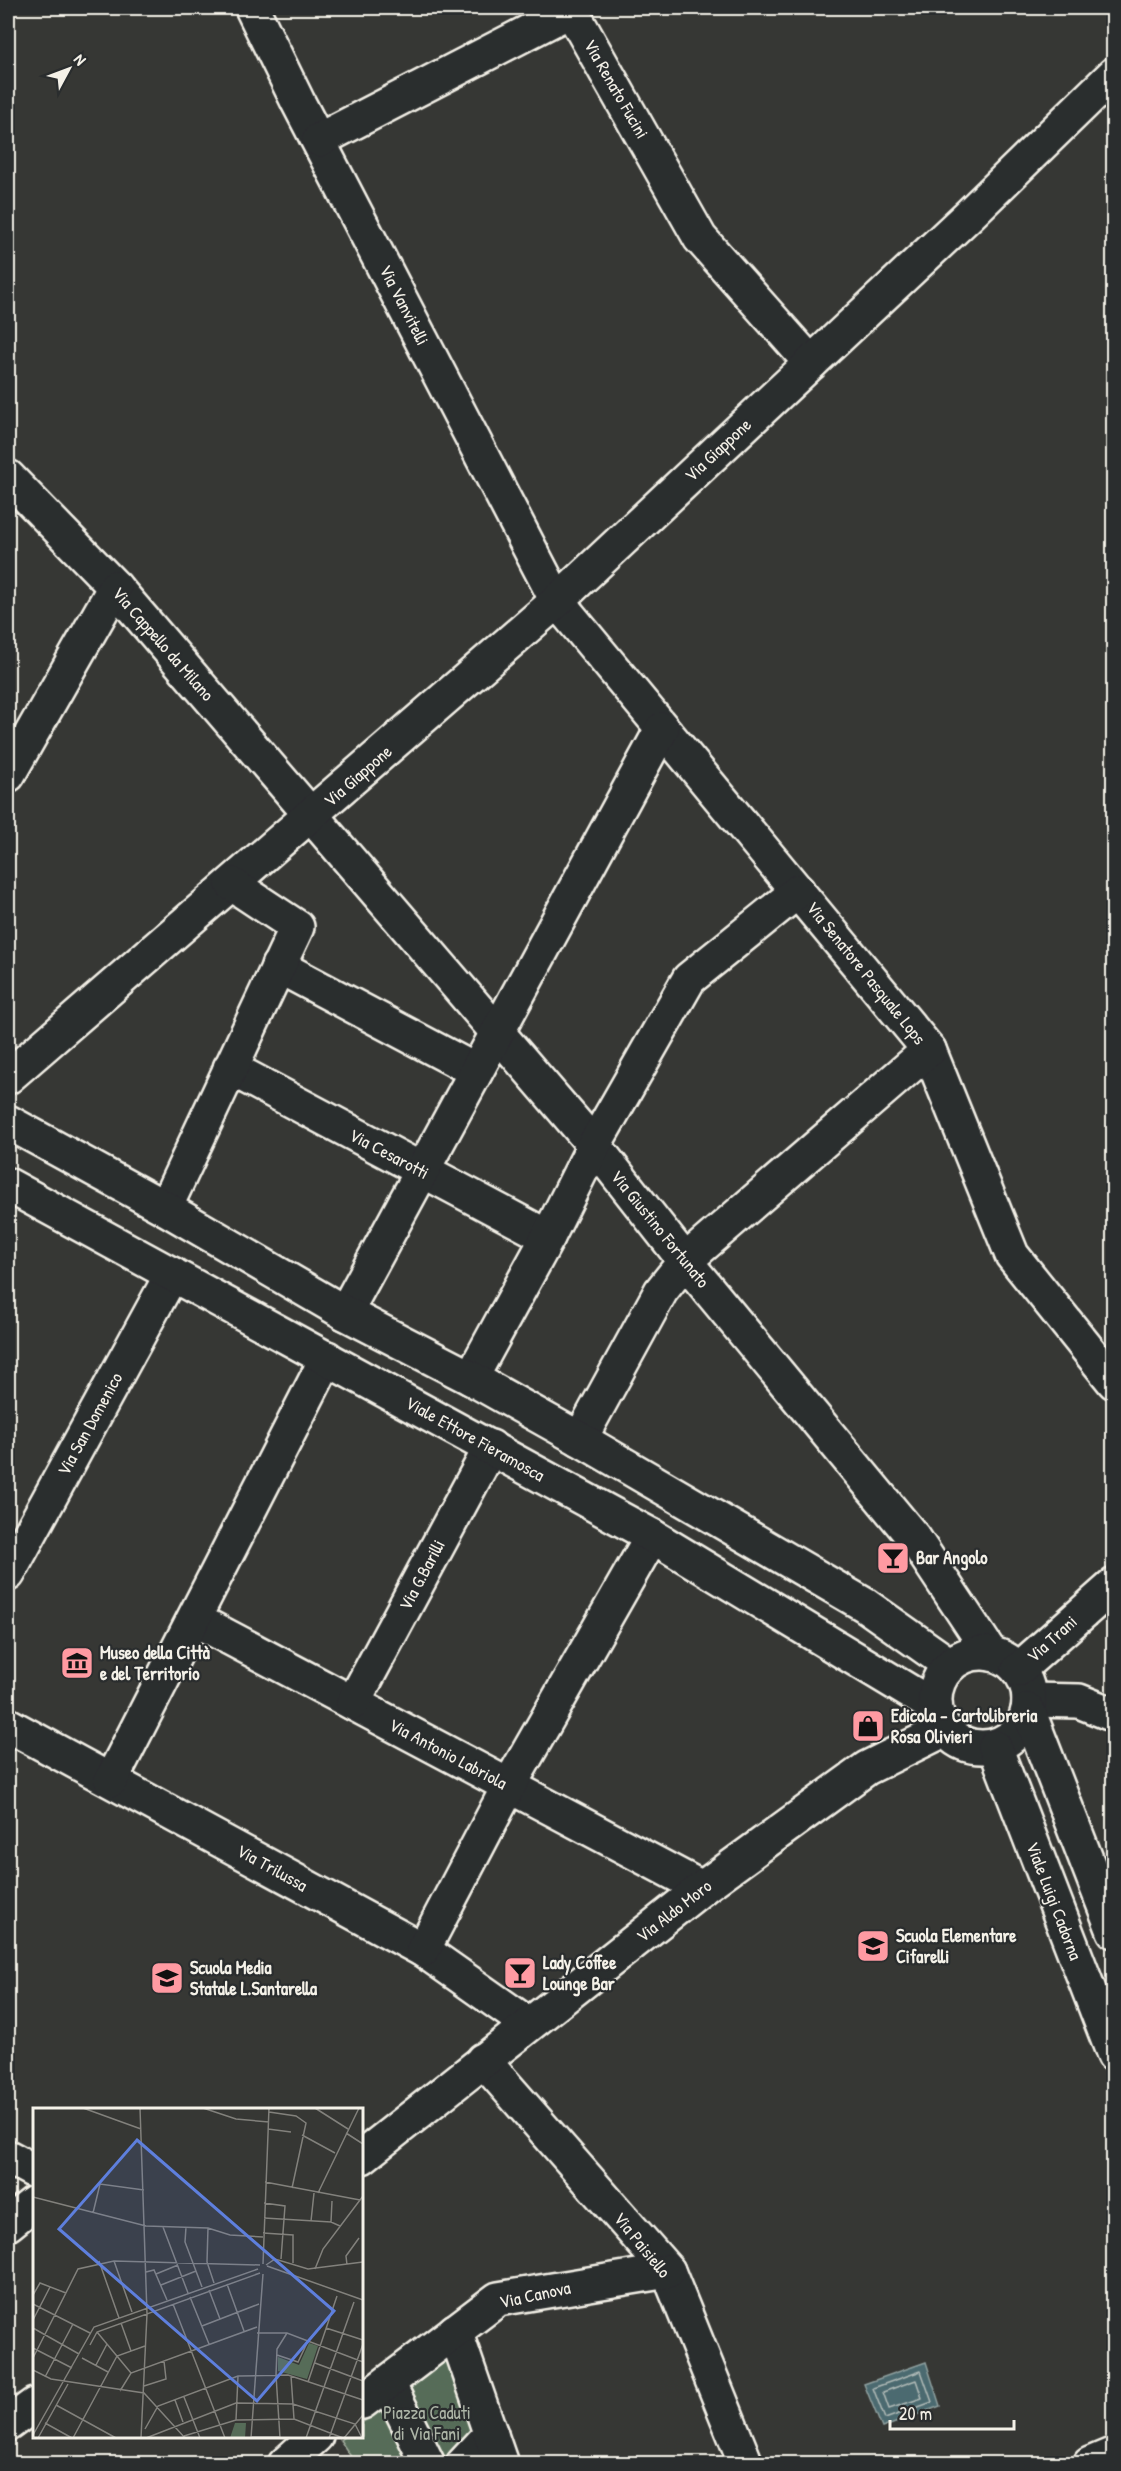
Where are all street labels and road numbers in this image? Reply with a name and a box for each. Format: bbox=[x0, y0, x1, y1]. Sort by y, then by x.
street label: Via Renato Fucini bbox=[578, 35, 655, 143]
street label: Via Vanvitelli bbox=[374, 260, 435, 349]
street label: Via Giappone bbox=[679, 412, 757, 487]
street label: Via Cappello da Milano bbox=[107, 581, 220, 706]
street label: Via Giappone bbox=[318, 739, 397, 812]
street label: Via Senatore Pasquale Lops bbox=[801, 896, 932, 1050]
street label: Via Cesarotti bbox=[345, 1122, 433, 1185]
street label: Via Giustino Fortunato bbox=[605, 1165, 716, 1293]
street label: Via San Domenico bbox=[51, 1368, 128, 1480]
street label: Viale Ettore Fieramosca bbox=[401, 1390, 549, 1487]
street label: Via G.Barilli bbox=[392, 1535, 451, 1615]
street label: Via Trani bbox=[1021, 1609, 1082, 1668]
street label: Via Antonio Labriola bbox=[385, 1712, 512, 1795]
street label: Via Trilussa bbox=[232, 1838, 312, 1897]
street label: Viale Luigi Cadorna bbox=[1020, 1838, 1088, 1964]
street label: Via Aldo Moro bbox=[631, 1873, 717, 1948]
street label: Via Paisiello bbox=[608, 2206, 677, 2283]
street label: Via Canova bbox=[497, 2275, 573, 2314]

